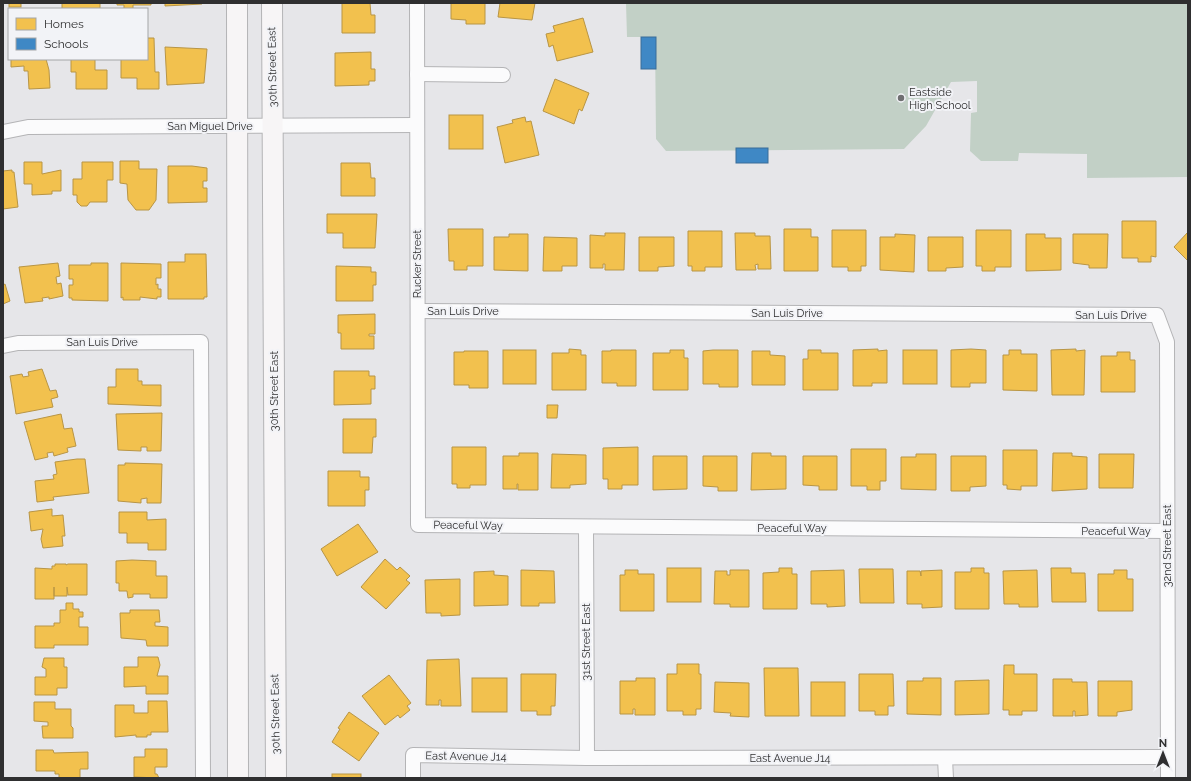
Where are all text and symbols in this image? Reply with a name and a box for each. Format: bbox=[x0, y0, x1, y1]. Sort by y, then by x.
legend bbox=[8, 8, 148, 60]
text: Homes bbox=[44, 17, 84, 31]
street label: 30th Street East bbox=[265, 26, 280, 107]
text: Schools bbox=[44, 37, 88, 51]
place label: Eastside High School bbox=[909, 86, 971, 112]
marker: Eastside High School bbox=[896, 93, 906, 103]
street label: San Miguel Drive bbox=[167, 120, 253, 133]
street label: Rucker Street bbox=[411, 229, 424, 298]
street label: San Luis Drive bbox=[427, 305, 499, 318]
street label: San Luis Drive bbox=[751, 307, 823, 320]
street label: San Luis Drive bbox=[1075, 309, 1147, 322]
street label: San Luis Drive bbox=[66, 336, 138, 349]
street label: 30th Street East bbox=[268, 350, 281, 431]
street label: 32nd Street East bbox=[1161, 504, 1174, 587]
street label: Peaceful Way bbox=[433, 518, 503, 533]
street label: Peaceful Way bbox=[757, 522, 827, 535]
street label: Peaceful Way bbox=[1081, 525, 1151, 538]
street label: 31st Street East bbox=[580, 603, 593, 681]
street label: 30th Street East bbox=[268, 673, 283, 754]
north arrow bbox=[1143, 733, 1183, 773]
text: N bbox=[1159, 737, 1167, 750]
street label: East Avenue J14 bbox=[425, 749, 507, 764]
street label: East Avenue J14 bbox=[749, 752, 831, 765]

